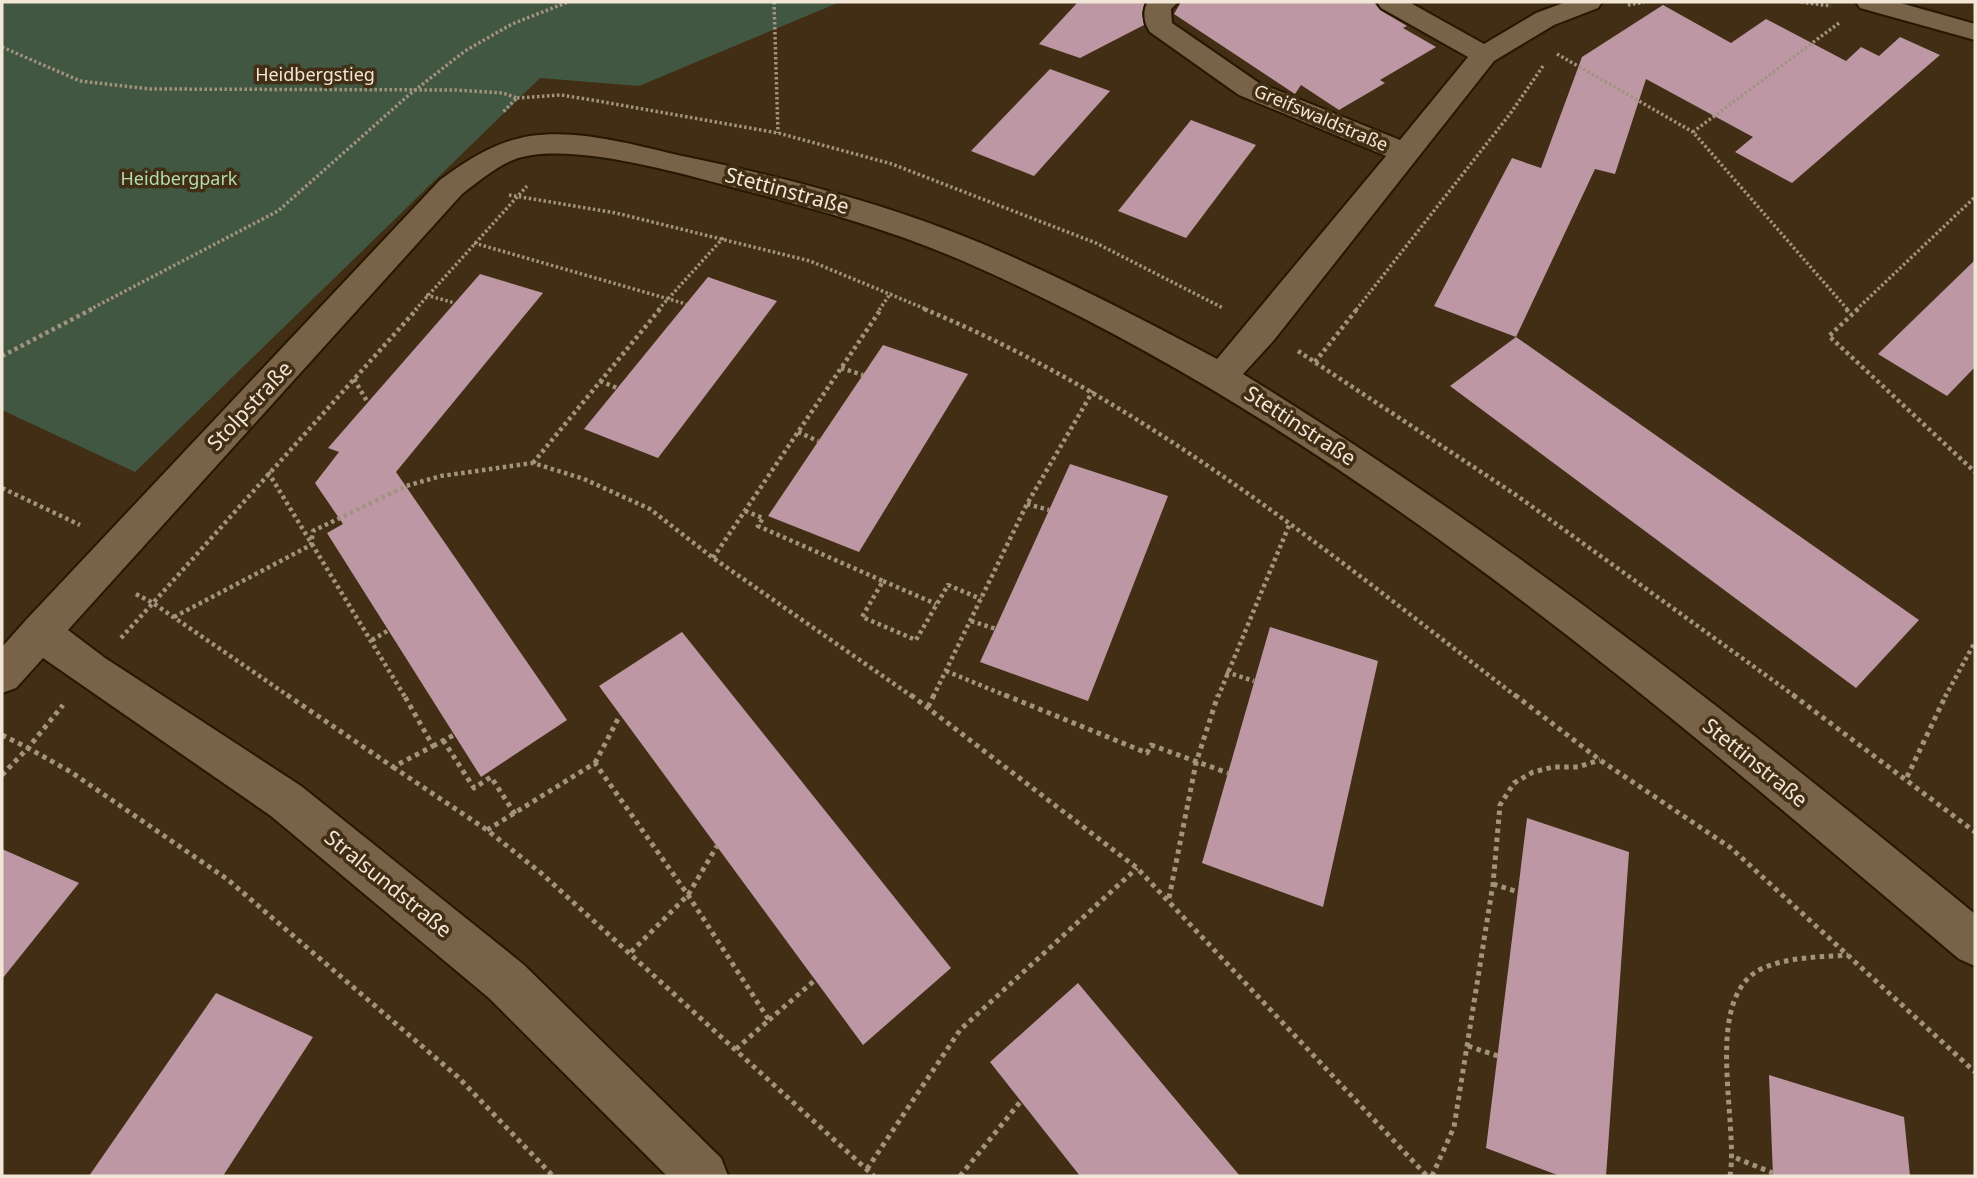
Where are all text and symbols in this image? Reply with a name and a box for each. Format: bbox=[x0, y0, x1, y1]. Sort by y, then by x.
street label: Heidbergstieg bbox=[255, 62, 375, 86]
street label: Greifswaldstraße bbox=[1251, 78, 1392, 156]
street label: Stettinstraße bbox=[722, 160, 852, 220]
park label: Heidbergpark bbox=[121, 166, 238, 190]
street label: Stolpstraße bbox=[201, 354, 298, 456]
street label: Stettinstraße bbox=[1240, 379, 1362, 472]
street label: Stettinstraße bbox=[1697, 711, 1814, 813]
street label: Stralsundstraße bbox=[319, 823, 458, 943]

